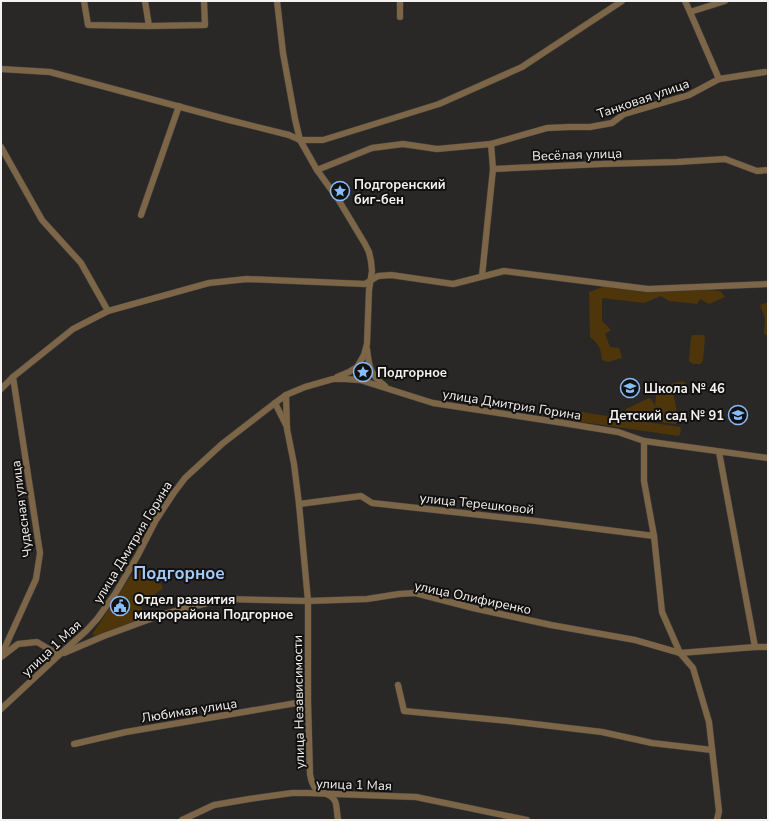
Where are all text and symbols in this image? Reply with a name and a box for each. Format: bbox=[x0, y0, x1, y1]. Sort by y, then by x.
street label: Танковая улица bbox=[595, 75, 692, 123]
street label: Весёлая улица bbox=[532, 144, 622, 166]
place label: Подгоренский биг-бен bbox=[354, 176, 446, 209]
place icon: Подгоренский биг-бен bbox=[329, 180, 351, 202]
place icon: Подгорное bbox=[352, 361, 374, 383]
place label: Подгорное bbox=[377, 364, 447, 382]
school or university icon: Школа № 46 bbox=[619, 377, 641, 399]
place label: Школа № 46 bbox=[644, 380, 725, 398]
street label: улица Дмитрия Горина bbox=[441, 385, 582, 425]
school or university icon: Детский сад № 91 bbox=[727, 404, 749, 426]
place label: Детский сад № 91 bbox=[609, 407, 724, 425]
street label: Чудесная улица bbox=[7, 459, 37, 558]
street label: улица Дмитрия Горина bbox=[89, 478, 177, 607]
street label: улица Терешковой bbox=[419, 489, 535, 519]
district label: Подгорное bbox=[133, 562, 225, 585]
street label: улица Олифиренко bbox=[413, 577, 533, 619]
place label: Отдел развития микрорайона Подгорное bbox=[134, 591, 293, 624]
public building icon: Отдел развития микрорайона Подгорное bbox=[109, 595, 131, 617]
street label: улица 1 Мая bbox=[18, 616, 86, 681]
street label: улица Независимости bbox=[289, 635, 309, 769]
street label: Любимая улица bbox=[140, 695, 238, 727]
street label: улица 1 Мая bbox=[316, 775, 392, 795]

